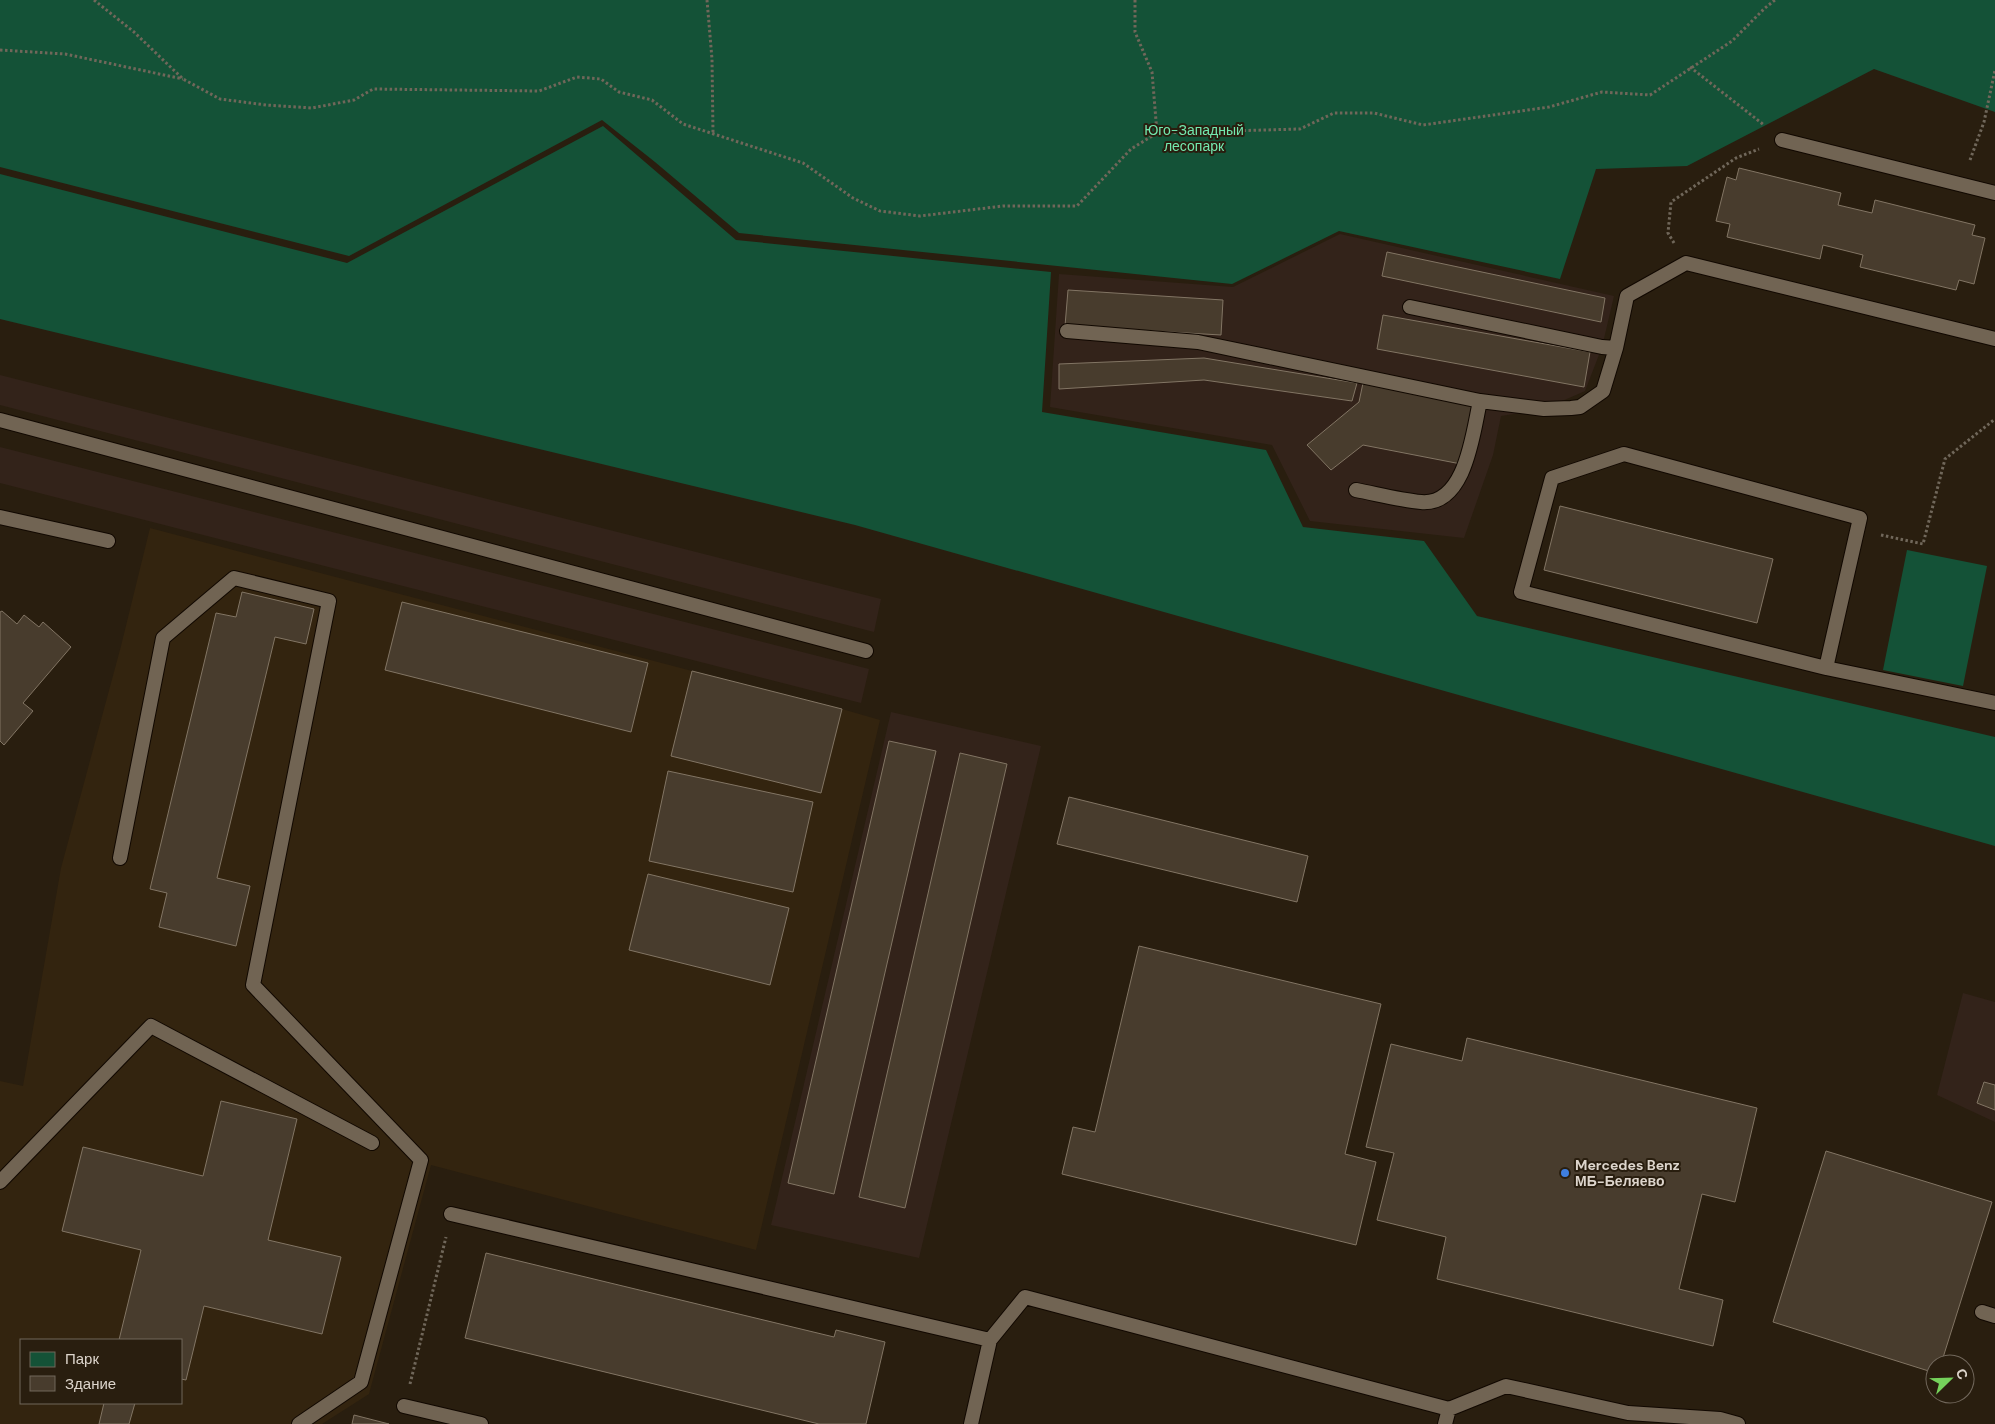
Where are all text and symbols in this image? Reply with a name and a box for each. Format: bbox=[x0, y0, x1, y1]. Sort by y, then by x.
park label: Юго-Западный лесопарк bbox=[1144, 121, 1244, 155]
place label: Mercedes Benz МБ-Беляево bbox=[1575, 1156, 1680, 1190]
marker: Mercedes Benz МБ-Беляево bbox=[1559, 1167, 1571, 1179]
legend bbox=[20, 1339, 182, 1404]
text: Парк bbox=[65, 1349, 99, 1369]
north arrow bbox=[1925, 1354, 1975, 1404]
text: С bbox=[1952, 1366, 1972, 1382]
text: Здание bbox=[65, 1374, 116, 1394]

